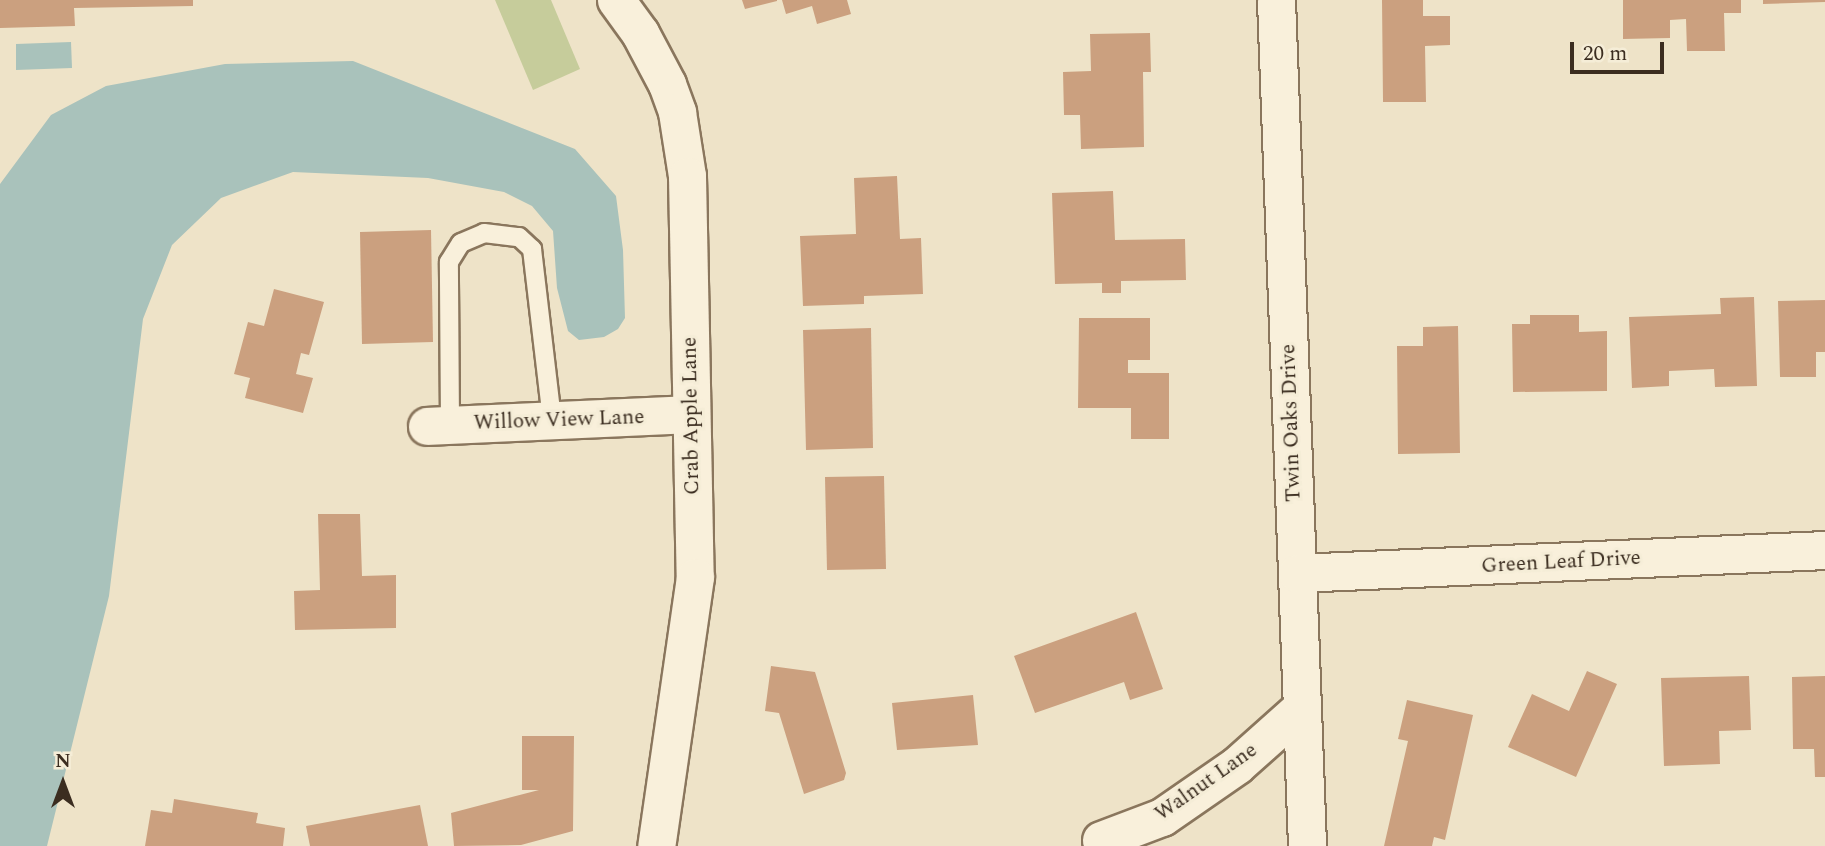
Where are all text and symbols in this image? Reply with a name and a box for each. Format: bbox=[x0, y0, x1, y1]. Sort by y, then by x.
scale bar bbox=[1573, 28, 1668, 72]
text: 20 m bbox=[1583, 38, 1627, 70]
street label: Crab Apple Lane bbox=[677, 337, 705, 495]
street label: Twin Oaks Drive bbox=[1276, 344, 1306, 502]
street label: Willow View Lane bbox=[473, 404, 645, 436]
street label: Green Leaf Drive bbox=[1481, 545, 1641, 579]
street label: Walnut Lane bbox=[1150, 738, 1262, 826]
text: N bbox=[55, 747, 71, 776]
north arrow bbox=[28, 748, 98, 818]

